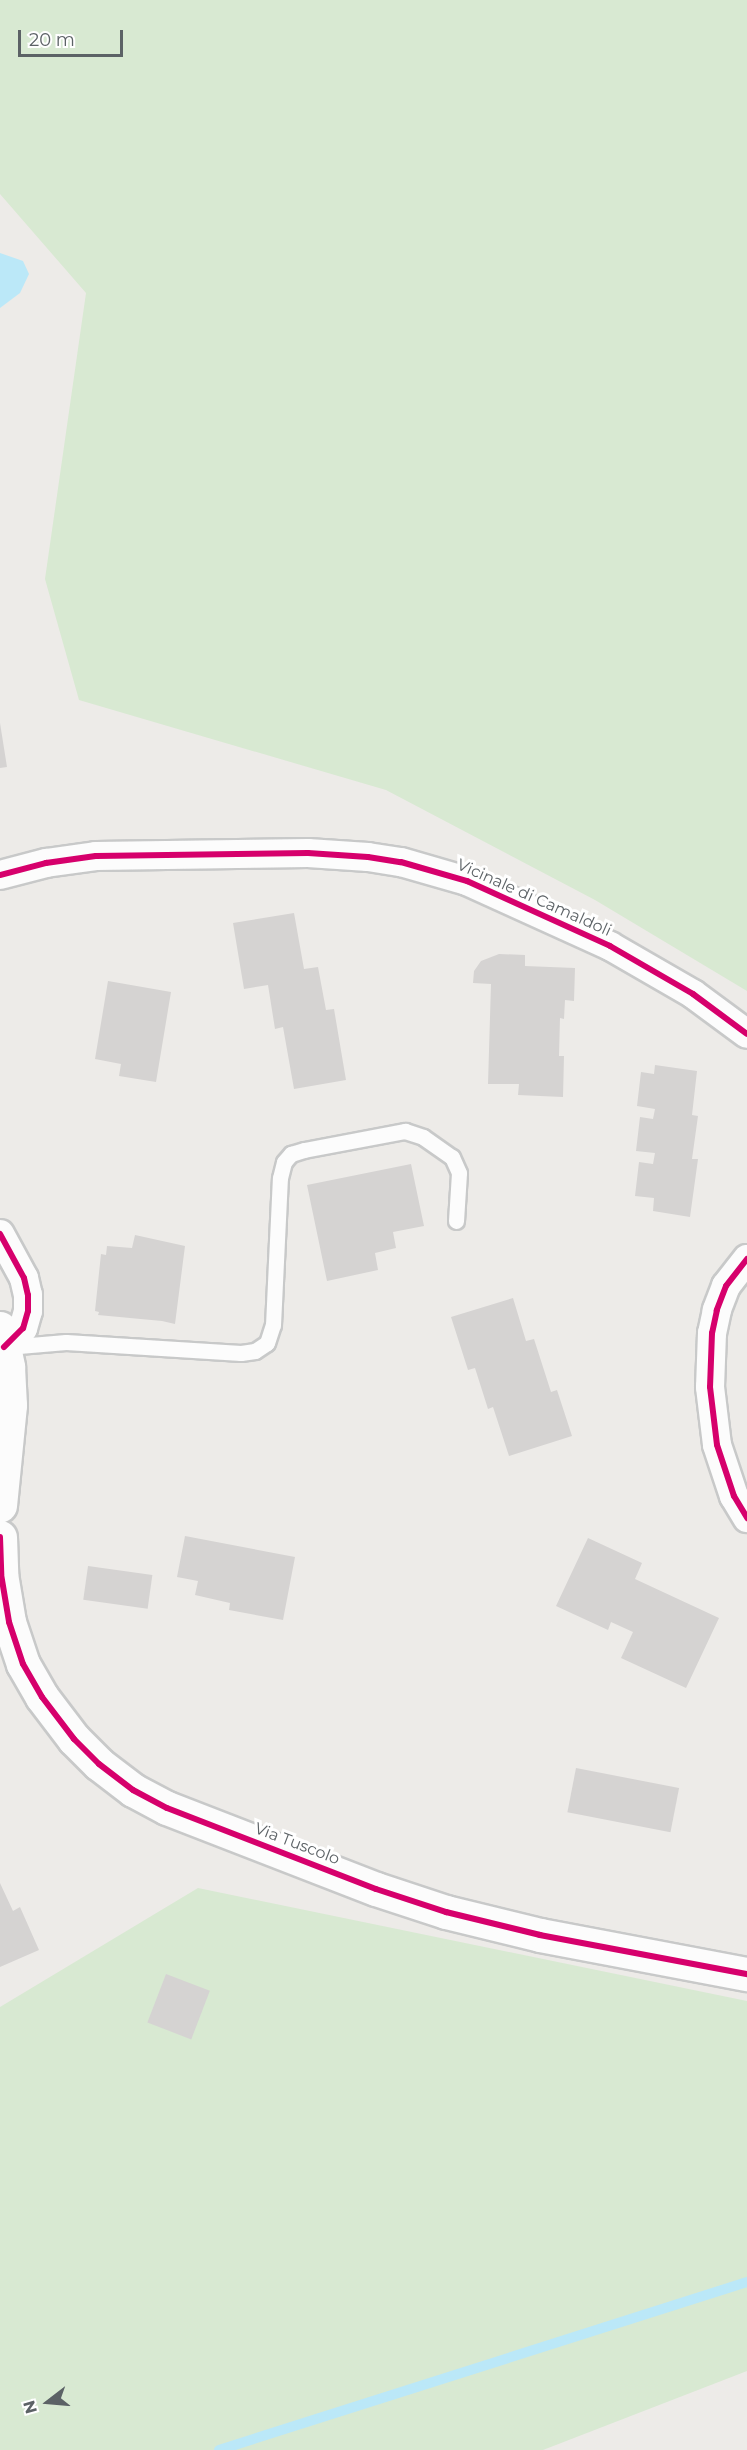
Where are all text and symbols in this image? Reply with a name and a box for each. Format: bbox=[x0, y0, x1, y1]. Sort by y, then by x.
scale bar bbox=[21, 18, 126, 56]
text: 20 m bbox=[29, 29, 75, 51]
street label: Vicinale di Camaldoli bbox=[454, 855, 614, 941]
street label: Via Tuscolo bbox=[252, 1819, 342, 1869]
north arrow bbox=[18, 2372, 78, 2432]
text: N bbox=[19, 2398, 41, 2416]

